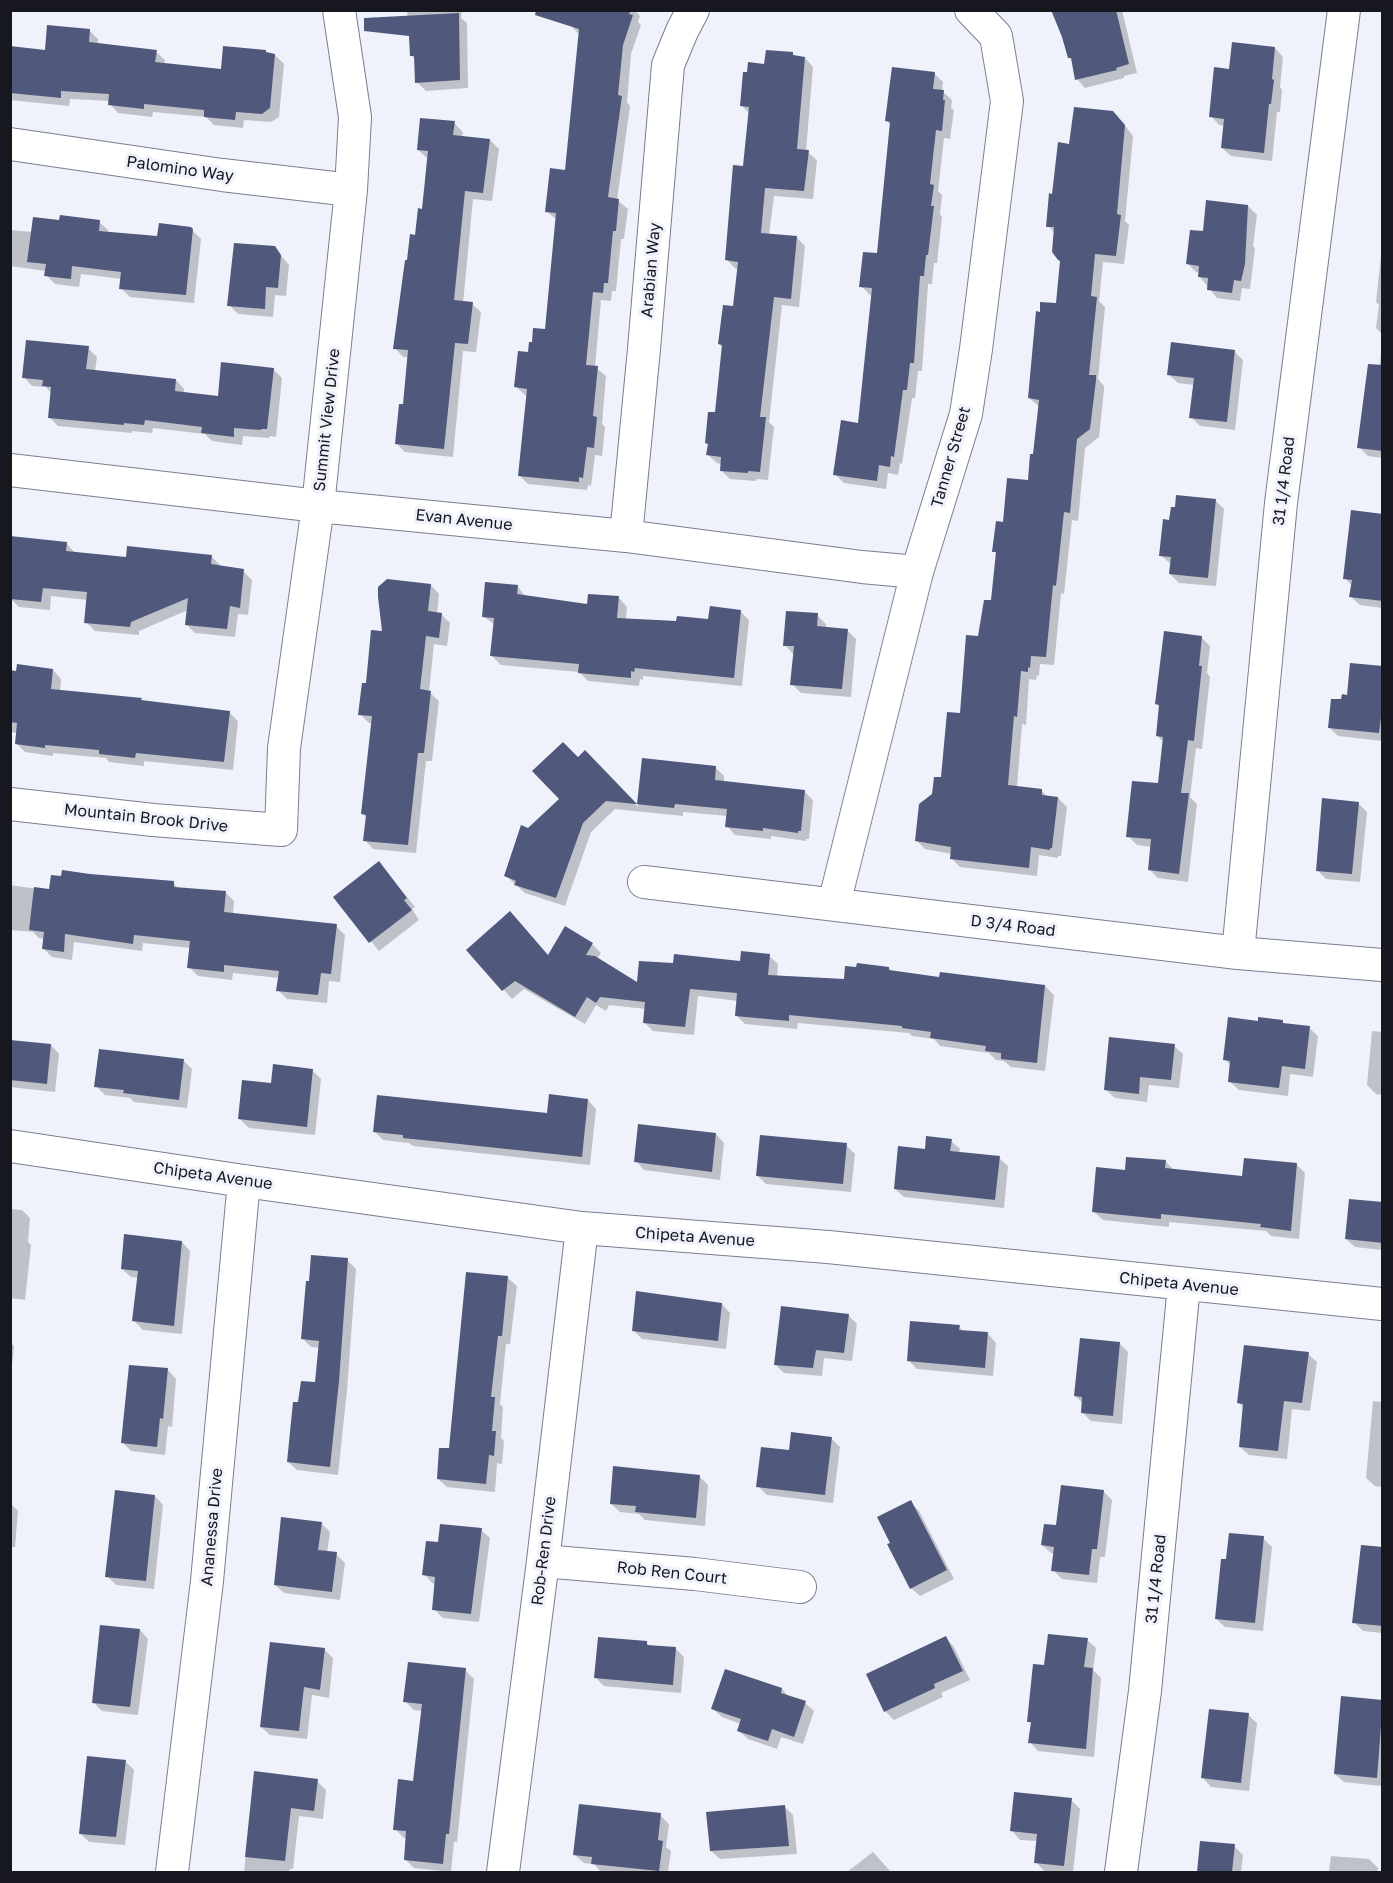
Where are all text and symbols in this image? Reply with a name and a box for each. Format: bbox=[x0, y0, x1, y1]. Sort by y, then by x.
street label: Palomino Way bbox=[125, 152, 235, 186]
street label: Arabian Way bbox=[637, 222, 665, 318]
street label: Summit View Drive bbox=[310, 348, 344, 492]
street label: Tanner Street bbox=[927, 404, 975, 510]
street label: 31 1/4 Road bbox=[1269, 435, 1299, 527]
street label: Evan Avenue bbox=[415, 505, 513, 535]
street label: Mountain Brook Drive bbox=[63, 800, 229, 836]
street label: D 3/4 Road bbox=[970, 911, 1056, 941]
street label: Chipeta Avenue bbox=[152, 1158, 274, 1194]
street label: Chipeta Avenue bbox=[634, 1223, 756, 1251]
street label: Chipeta Avenue bbox=[1118, 1268, 1240, 1300]
street label: Ananessa Drive bbox=[197, 1467, 227, 1587]
street label: Rob-Ren Drive bbox=[528, 1495, 560, 1607]
street label: 31 1/4 Road bbox=[1142, 1533, 1170, 1625]
street label: Rob Ren Court bbox=[616, 1558, 728, 1588]

